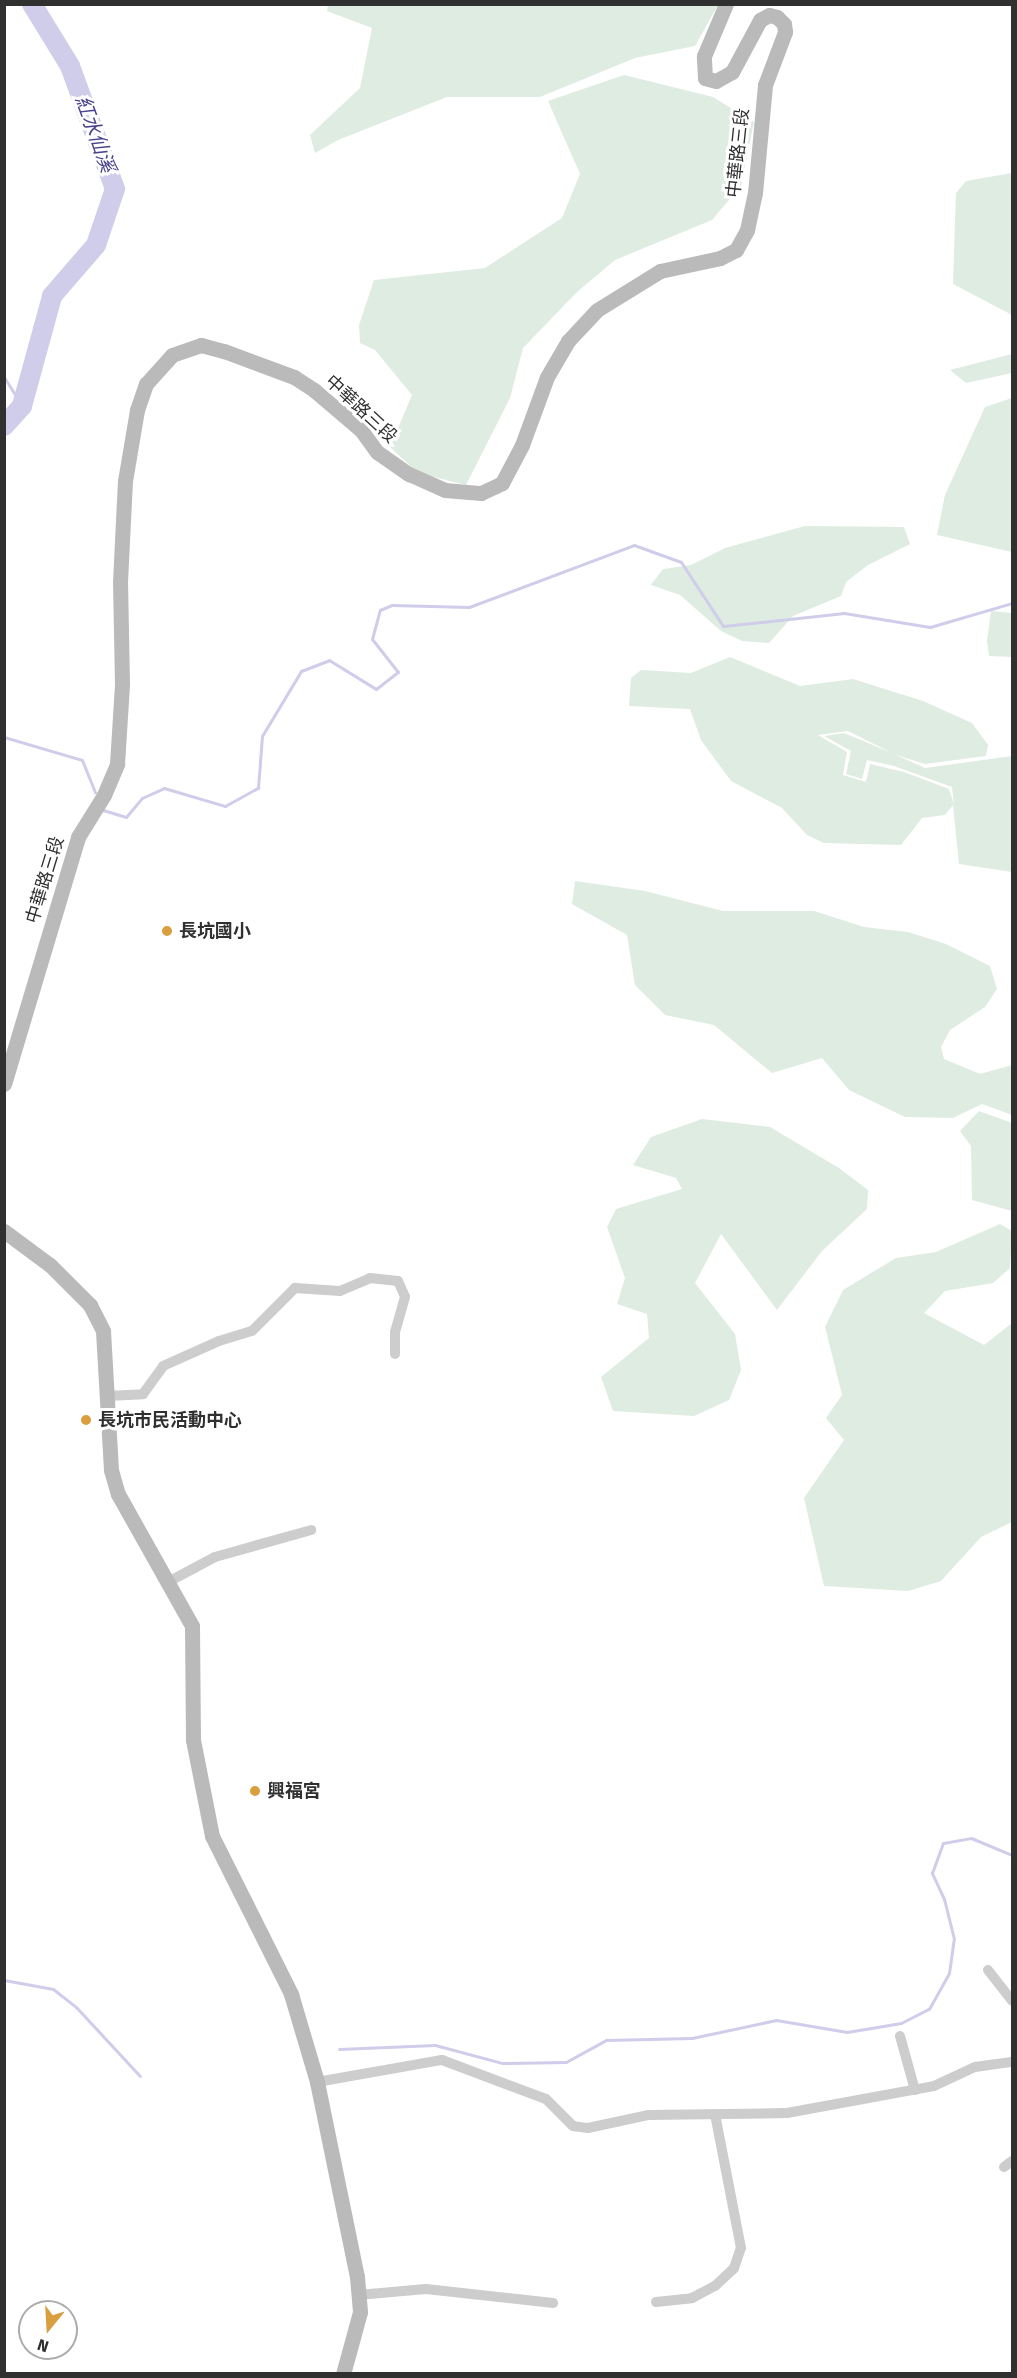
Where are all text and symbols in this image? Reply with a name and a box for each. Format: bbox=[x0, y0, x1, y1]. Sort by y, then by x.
water label: 紅水仙溪 bbox=[70, 92, 120, 176]
street label: 中華路三段 bbox=[723, 107, 753, 199]
street label: 中華路三段 bbox=[321, 370, 401, 448]
street label: 中華路三段 bbox=[22, 834, 68, 926]
place label: 長坑國小 bbox=[179, 920, 251, 942]
marker: 長坑國小 bbox=[160, 924, 174, 938]
place label: 長坑市民活動中心 bbox=[98, 1409, 242, 1431]
marker: 長坑市民活動中心 bbox=[79, 1413, 93, 1427]
place label: 興福宮 bbox=[267, 1780, 321, 1802]
marker: 興福宮 bbox=[248, 1784, 262, 1798]
north arrow bbox=[18, 2300, 78, 2360]
text: N bbox=[35, 2335, 51, 2356]

